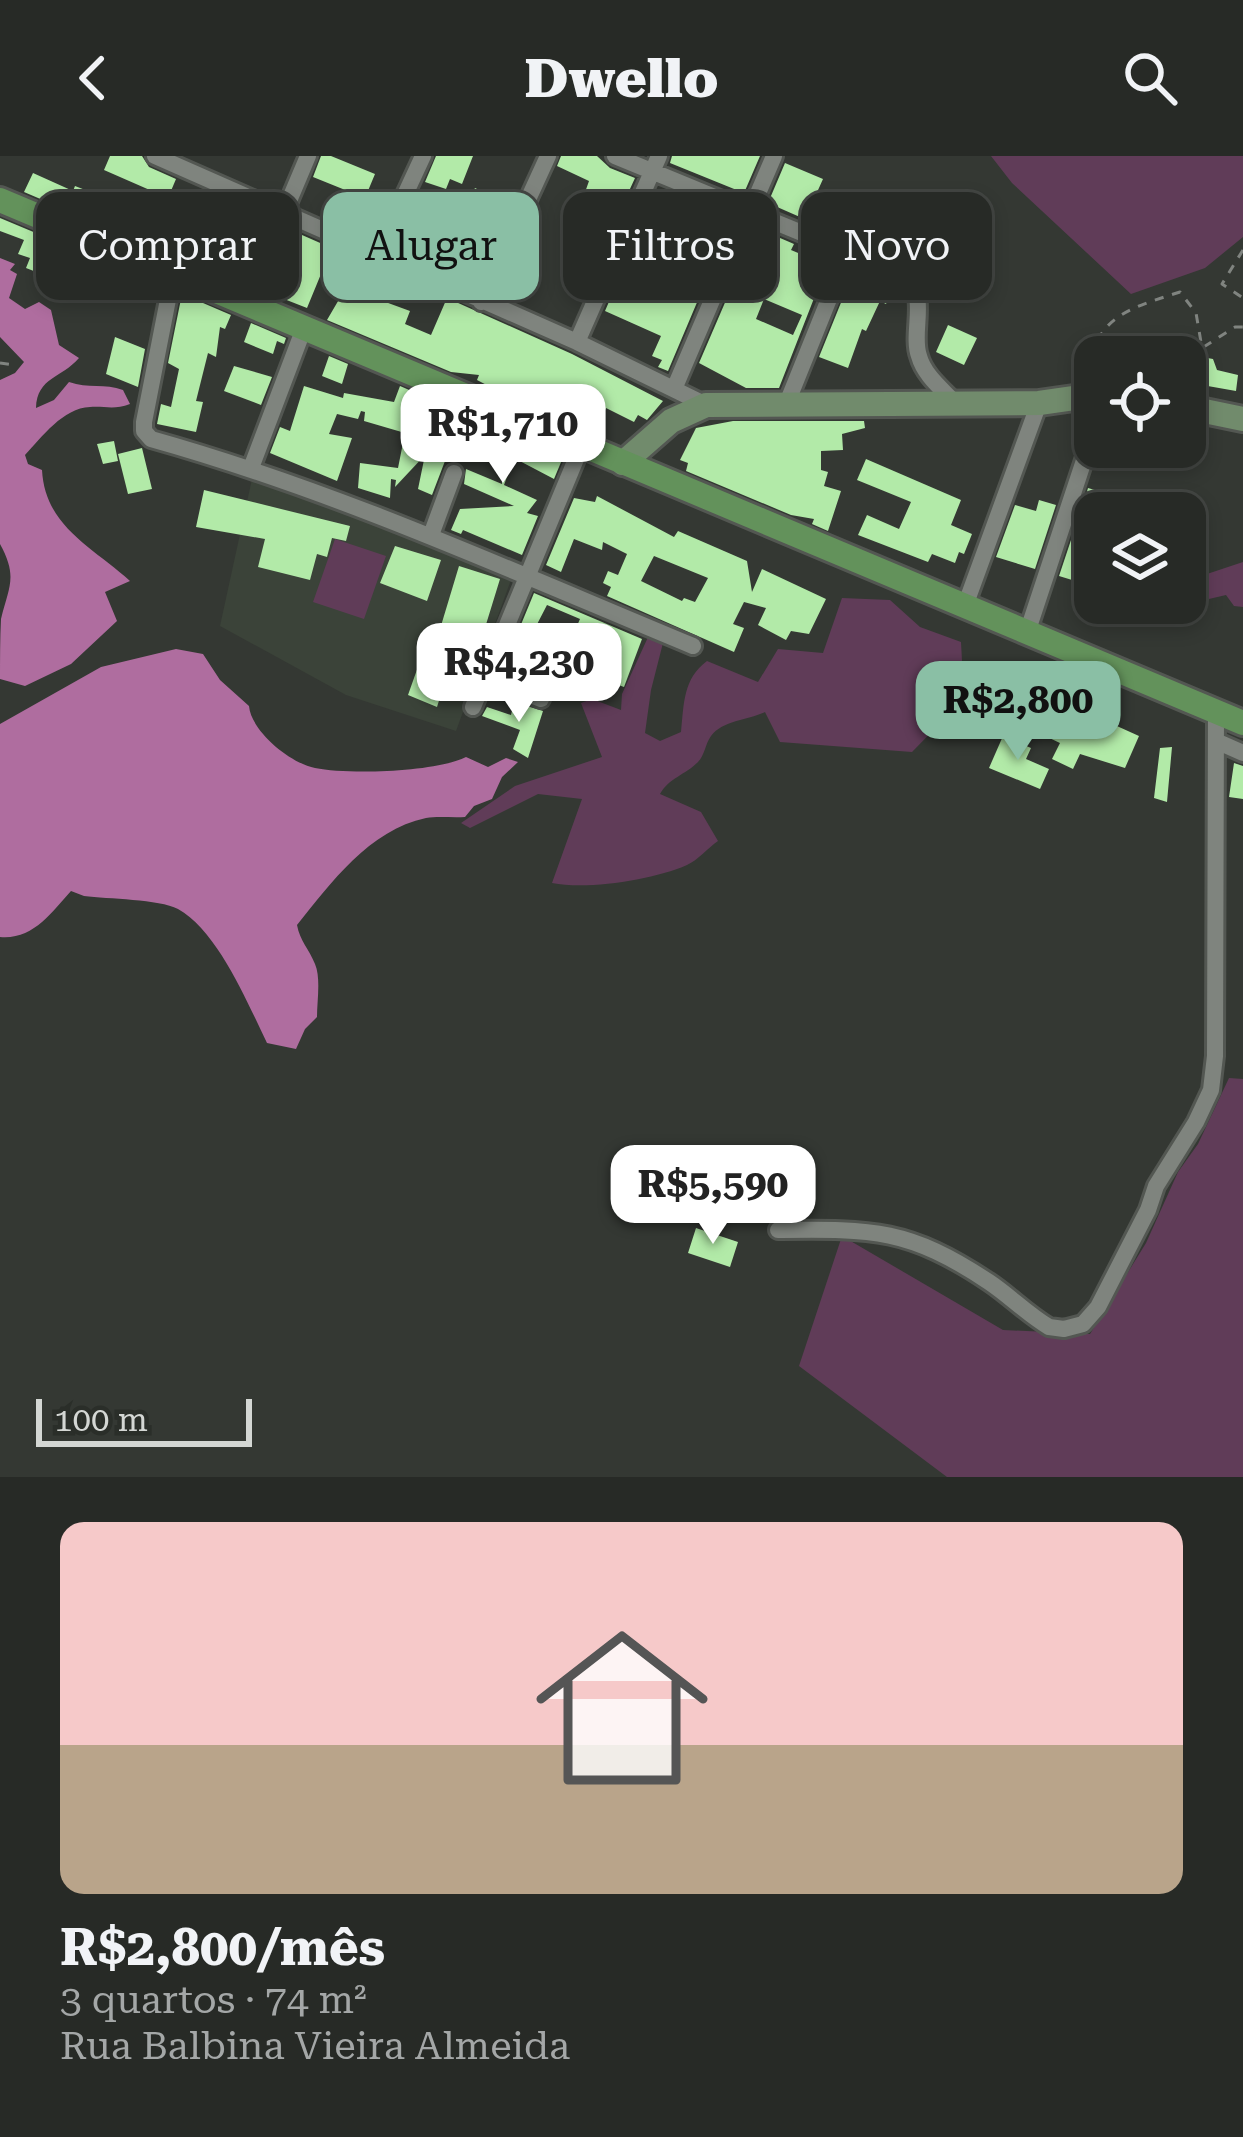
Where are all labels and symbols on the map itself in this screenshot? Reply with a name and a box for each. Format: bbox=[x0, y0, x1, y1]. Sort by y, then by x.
pin: R$1,710 bbox=[392, 384, 614, 486]
pin: R$4,230 bbox=[408, 623, 630, 725]
pin: R$2,800 bbox=[907, 661, 1129, 763]
pin: R$5,590 bbox=[602, 1145, 824, 1247]
scale bar bbox=[36, 1393, 252, 1446]

